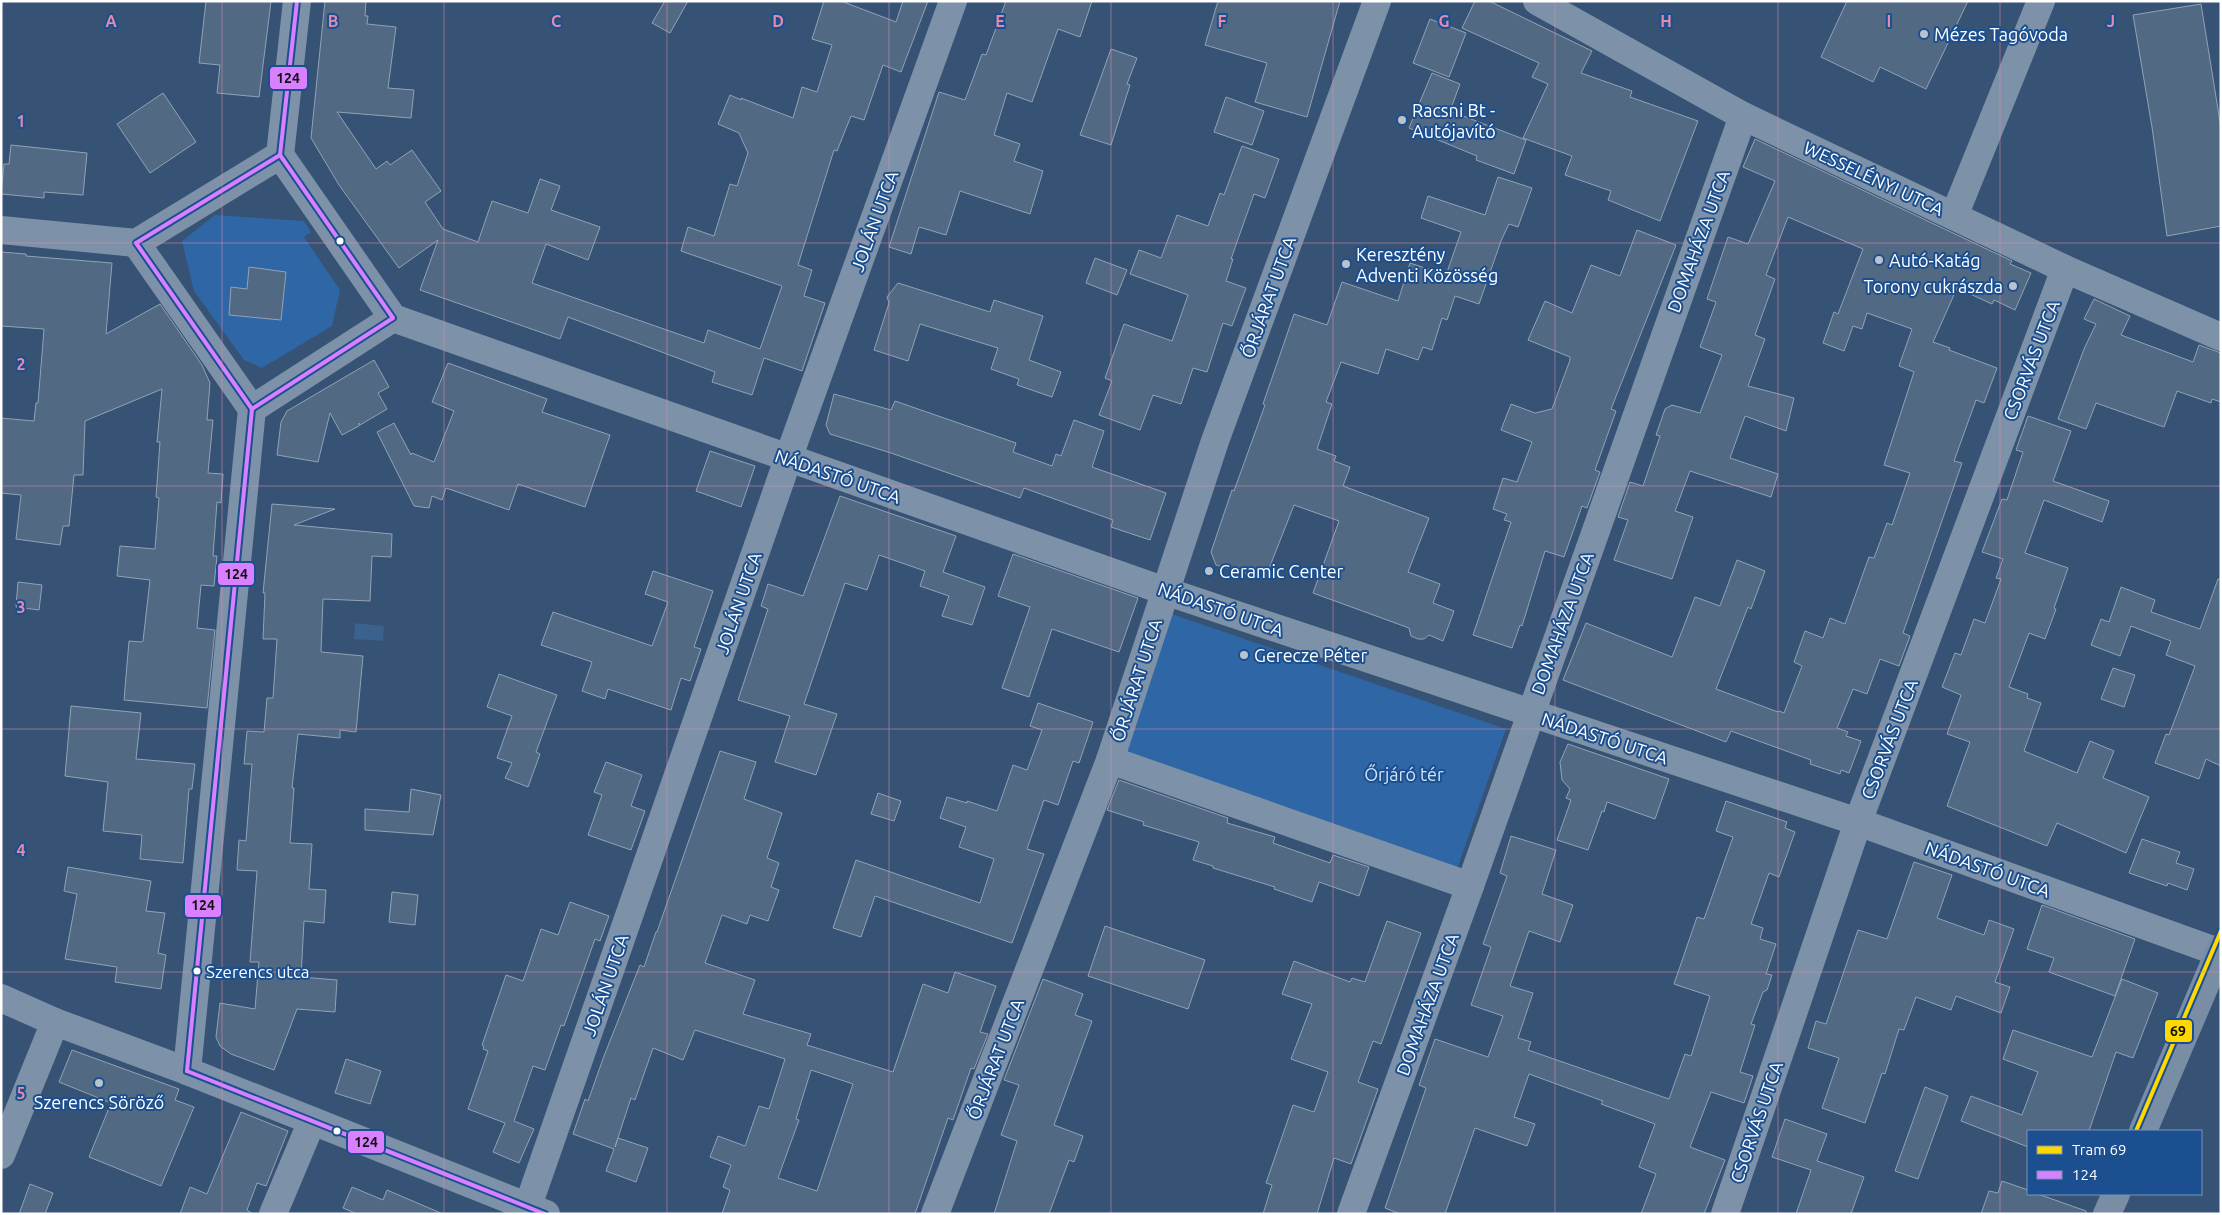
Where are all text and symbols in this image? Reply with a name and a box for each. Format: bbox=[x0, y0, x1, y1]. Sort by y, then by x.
text: A bbox=[105, 12, 117, 30]
text: B bbox=[328, 12, 338, 30]
text: C bbox=[551, 12, 561, 30]
text: D bbox=[772, 12, 784, 30]
text: E bbox=[995, 12, 1005, 30]
text: F bbox=[1218, 12, 1227, 30]
text: G bbox=[1438, 12, 1450, 30]
text: H bbox=[1660, 12, 1672, 30]
text: I bbox=[1887, 12, 1891, 30]
text: J bbox=[2107, 12, 2115, 30]
place label: Mézes Tagóvoda bbox=[1934, 24, 2068, 44]
marker: Mézes Tagóvoda bbox=[1918, 28, 1930, 40]
line badge: 124 bbox=[269, 66, 308, 90]
text: 124 bbox=[276, 70, 300, 86]
place label: Racsni Bt - Autójavító bbox=[1412, 100, 1496, 141]
text: 1 bbox=[16, 112, 26, 130]
marker: Racsni Bt - Autójavító bbox=[1396, 114, 1408, 126]
street label: WESSELÉNYI UTCA bbox=[1801, 136, 1948, 219]
street label: DOMAHÁZA UTCA bbox=[1662, 166, 1733, 315]
street label: JOLÁN UTCA bbox=[845, 167, 902, 274]
street label: ŐRJÁRAT UTCA bbox=[1236, 233, 1299, 360]
unlabelled marker bbox=[335, 236, 345, 246]
place label: Keresztény Adventi Közösség bbox=[1356, 244, 1498, 285]
place label: Autó-Katág bbox=[1889, 250, 1981, 270]
marker: Autó-Katág bbox=[1873, 254, 1885, 266]
marker: Keresztény Adventi Közösség bbox=[1340, 258, 1352, 270]
place label: Torony cukrászda bbox=[1864, 276, 2003, 296]
marker: Torony cukrászda bbox=[2007, 280, 2019, 292]
street label: CSORVÁS UTCA bbox=[1998, 296, 2063, 423]
text: 2 bbox=[16, 355, 26, 373]
street label: NÁDASTÓ UTCA bbox=[773, 444, 904, 507]
street label: DOMAHÁZA UTCA bbox=[1526, 548, 1597, 697]
street label: JOLÁN UTCA bbox=[710, 549, 765, 657]
place label: Ceramic Center bbox=[1219, 561, 1344, 581]
line badge: 124 bbox=[217, 562, 255, 586]
marker: Ceramic Center bbox=[1203, 565, 1215, 577]
text: 124 bbox=[224, 566, 248, 582]
street label: NÁDASTÓ UTCA bbox=[1156, 577, 1287, 640]
text: 3 bbox=[16, 598, 26, 616]
street label: ŐRJÁRAT UTCA bbox=[1106, 616, 1165, 744]
place label: Gerecze Péter bbox=[1254, 645, 1367, 665]
marker: Gerecze Péter bbox=[1238, 649, 1250, 661]
street label: CSORVÁS UTCA bbox=[1856, 675, 1921, 802]
street label: NÁDASTÓ UTCA bbox=[1539, 707, 1671, 768]
park label: Őrjáró tér bbox=[1364, 763, 1444, 784]
street label: NÁDASTÓ UTCA bbox=[1923, 836, 2054, 901]
text: 4 bbox=[16, 841, 26, 859]
line badge: 124 bbox=[184, 894, 222, 918]
text: 124 bbox=[191, 897, 215, 913]
street label: DOMAHÁZA UTCA bbox=[1391, 929, 1462, 1078]
street label: JOLÁN UTCA bbox=[577, 931, 632, 1039]
place label: Szerencs utca bbox=[206, 962, 310, 981]
marker: Szerencs utca bbox=[192, 966, 202, 976]
street label: ŐRJÁRAT UTCA bbox=[962, 995, 1027, 1122]
line badge: 69 bbox=[2164, 1019, 2193, 1043]
text: 69 bbox=[2170, 1023, 2186, 1039]
street label: CSORVÁS UTCA bbox=[1725, 1058, 1786, 1185]
marker: Szerencs Söröző bbox=[93, 1077, 105, 1089]
text: 5 bbox=[16, 1084, 26, 1102]
place label: Szerencs Söröző bbox=[34, 1092, 164, 1112]
unlabelled marker bbox=[332, 1126, 342, 1136]
line badge: 124 bbox=[347, 1130, 385, 1154]
legend bbox=[2027, 1130, 2202, 1195]
text: 124 bbox=[354, 1134, 378, 1150]
text: Tram 69 bbox=[2072, 1141, 2127, 1158]
text: 124 bbox=[2072, 1166, 2097, 1183]

